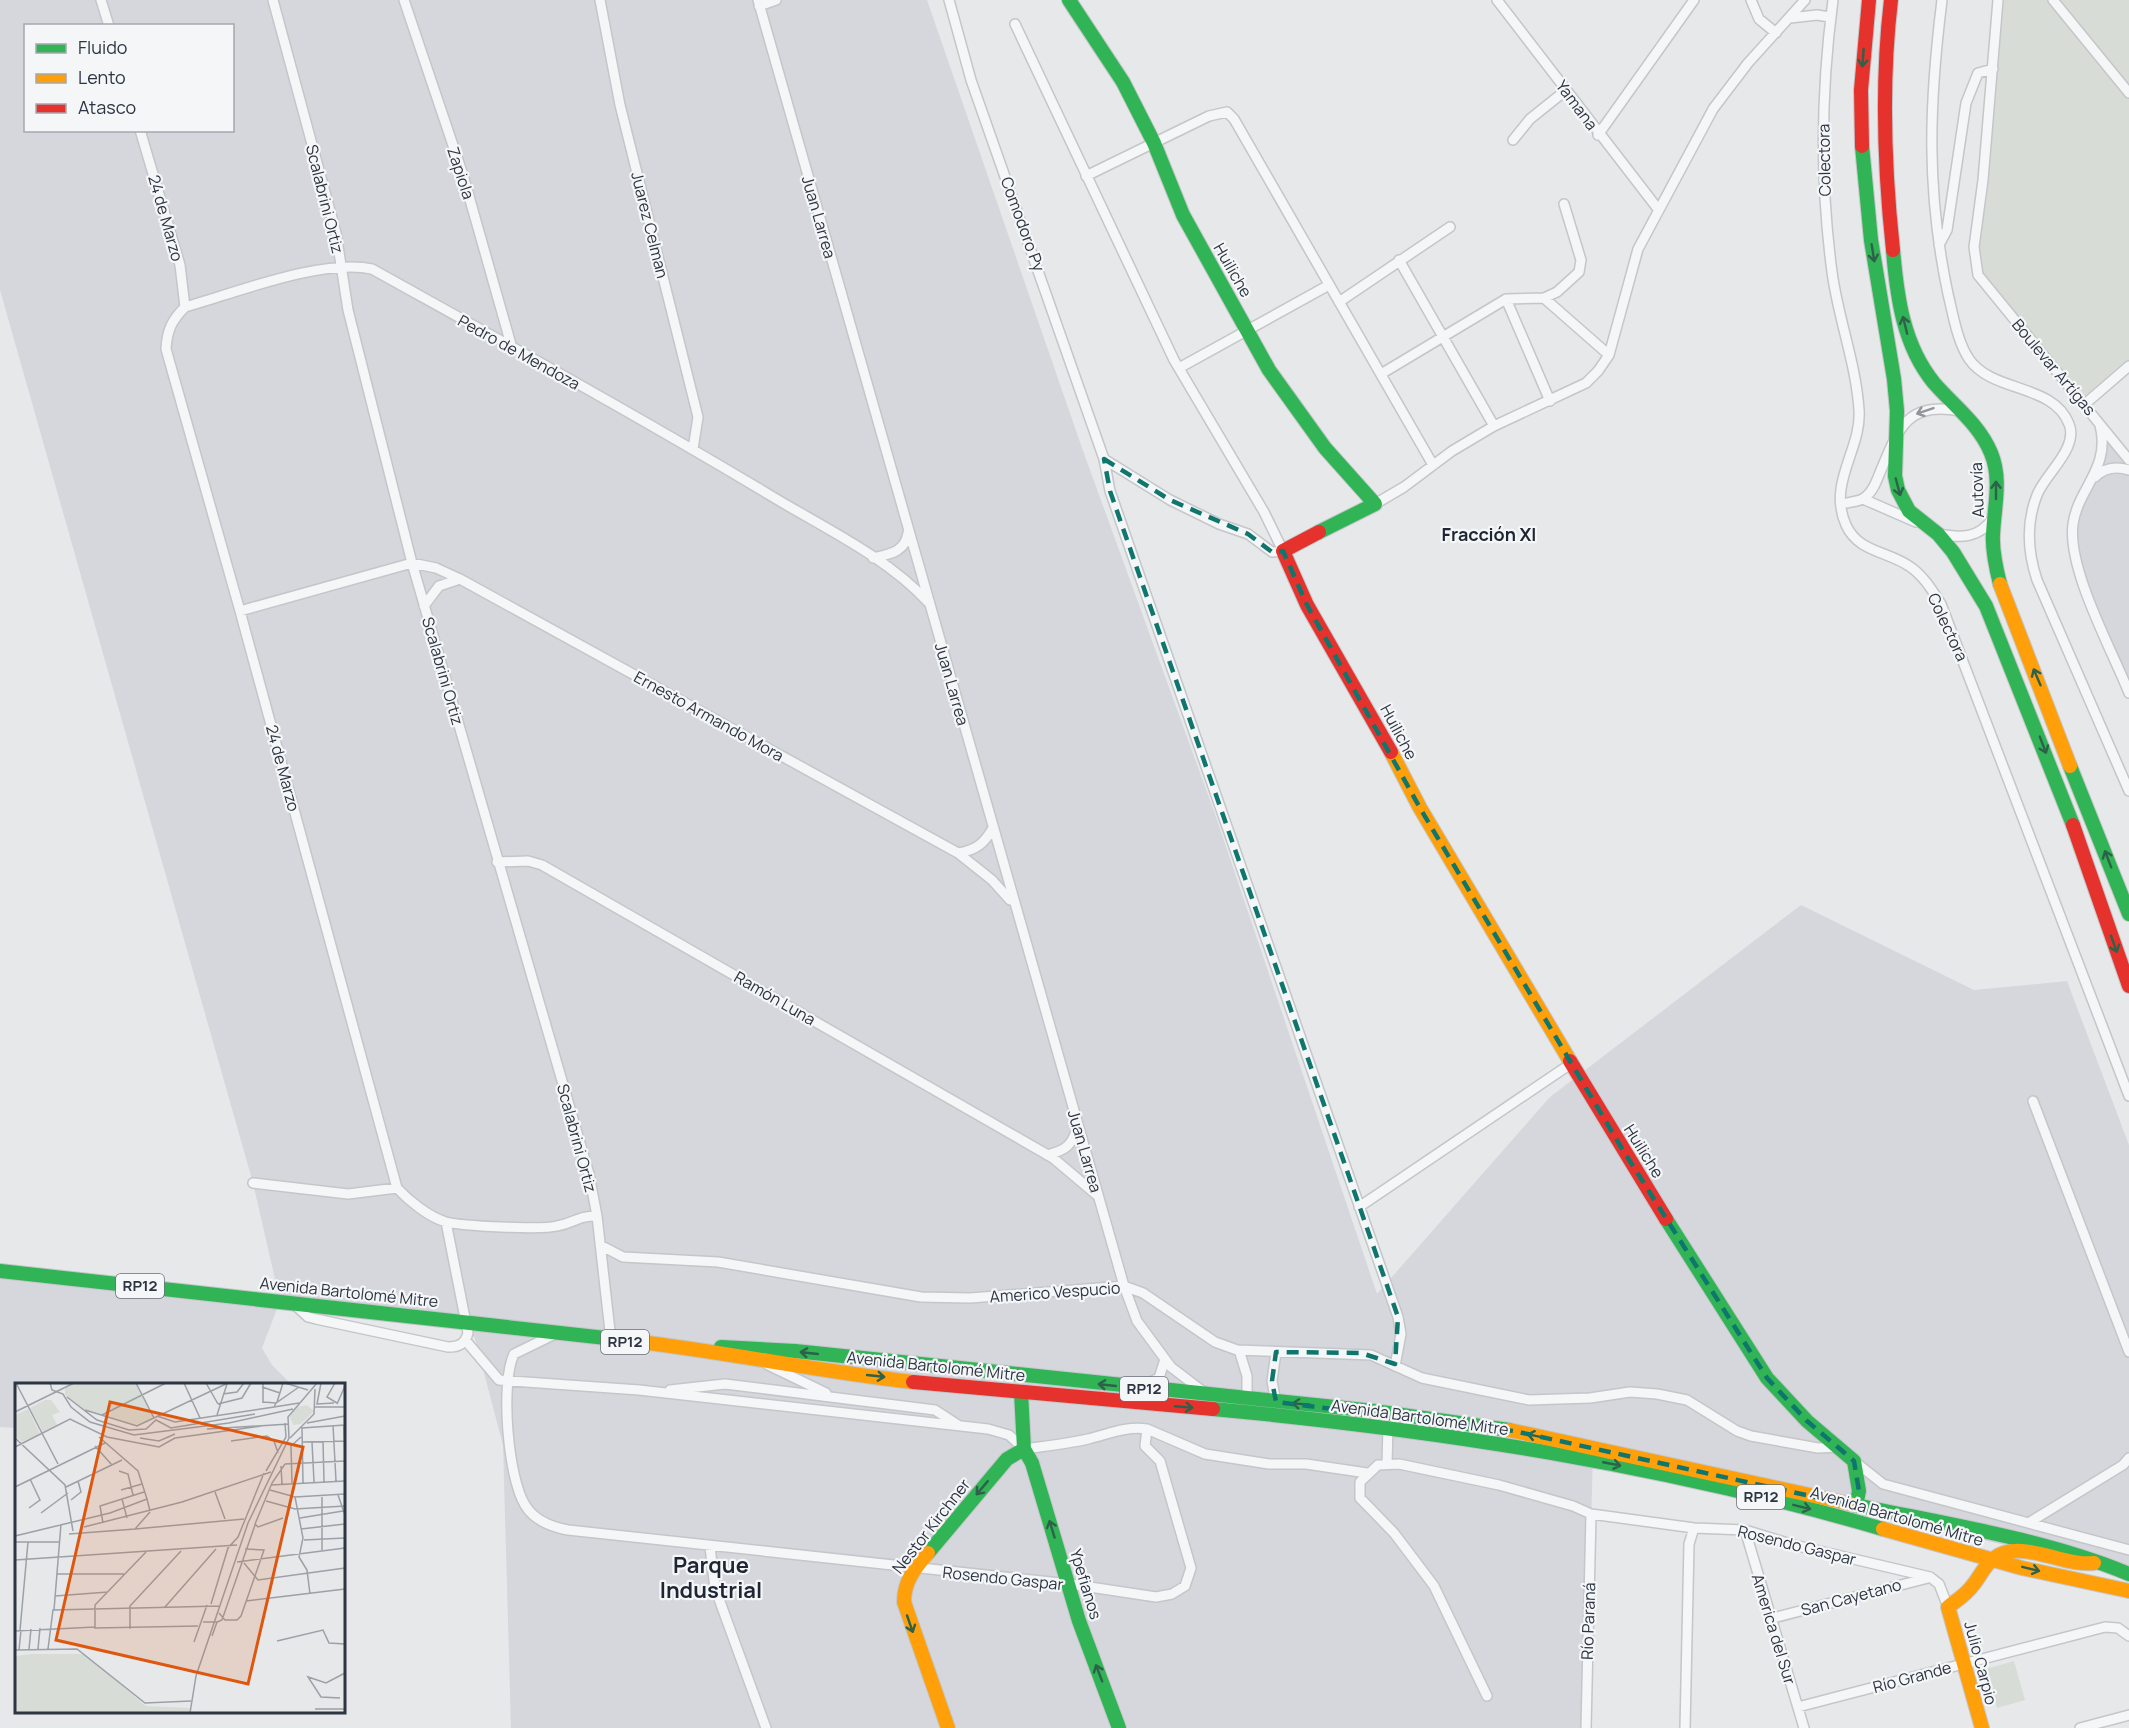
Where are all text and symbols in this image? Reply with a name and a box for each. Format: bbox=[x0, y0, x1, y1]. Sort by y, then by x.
legend bbox=[24, 24, 234, 132]
text: Fluido bbox=[78, 35, 127, 59]
one-way arrow bbox=[1858, 48, 1869, 68]
text: Lento bbox=[78, 65, 126, 89]
street label: Yamana bbox=[1551, 75, 1603, 135]
text: Atasco bbox=[78, 95, 136, 119]
street label: Colectora bbox=[1812, 123, 1836, 197]
street label: Scalabrini Ortiz bbox=[301, 142, 349, 256]
street label: Zapiola bbox=[442, 144, 480, 202]
street label: Juarez Celman bbox=[626, 169, 674, 281]
street label: 24 de Marzo bbox=[143, 172, 189, 264]
street label: Juan Larrea bbox=[797, 173, 841, 261]
street label: Comodoro Py bbox=[996, 174, 1050, 275]
street label: Huiliche bbox=[1209, 239, 1257, 301]
one-way arrow bbox=[1867, 242, 1878, 262]
street label: Pedro de Mendoza bbox=[454, 309, 584, 395]
street label: Boulevar Artígas bbox=[2007, 314, 2101, 420]
one-way arrow bbox=[1898, 316, 1910, 335]
one-way arrow bbox=[1916, 406, 1935, 417]
street label: Autovía bbox=[1965, 462, 1989, 518]
one-way arrow bbox=[1893, 477, 1905, 496]
one-way arrow bbox=[1990, 481, 2002, 501]
district label: Fracción XI bbox=[1442, 522, 1536, 546]
street label: Colectora bbox=[1923, 589, 1973, 665]
street label: Scalabrini Ortiz bbox=[417, 614, 469, 728]
street label: Juan Larrea bbox=[930, 640, 974, 728]
street label: Ernesto Armando Mora bbox=[630, 666, 788, 766]
one-way arrow bbox=[2031, 669, 2042, 687]
street label: Huiliche bbox=[1375, 701, 1423, 763]
street label: 24 de Marzo bbox=[261, 722, 305, 814]
one-way arrow bbox=[2038, 735, 2049, 753]
one-way arrow bbox=[2102, 850, 2113, 869]
one-way arrow bbox=[2109, 935, 2120, 953]
street label: Ramón Luna bbox=[730, 966, 820, 1030]
street label: Scalabrini Ortiz bbox=[552, 1081, 602, 1195]
street label: Juan Larrea bbox=[1063, 1107, 1107, 1195]
street label: Huiliche bbox=[1619, 1120, 1669, 1182]
street label: Avenida Bartolomé Mitre bbox=[259, 1272, 439, 1312]
road number: RP12 bbox=[116, 1274, 164, 1298]
street label: Americo Vespucio bbox=[989, 1276, 1121, 1308]
road number: RP12 bbox=[601, 1330, 649, 1354]
street label: Avenida Bartolomé Mitre bbox=[846, 1346, 1026, 1386]
one-way arrow bbox=[799, 1347, 819, 1358]
one-way arrow bbox=[866, 1371, 885, 1382]
road number: RP12 bbox=[1120, 1377, 1168, 1401]
one-way arrow bbox=[1097, 1379, 1117, 1390]
inset map bbox=[15, 1383, 345, 1713]
street label: Avenida Bartolomé Mitre bbox=[1330, 1394, 1510, 1440]
one-way arrow bbox=[1292, 1398, 1311, 1409]
one-way arrow bbox=[1173, 1402, 1193, 1413]
one-way arrow bbox=[1526, 1430, 1546, 1441]
one-way arrow bbox=[1602, 1459, 1621, 1470]
street label: Nestor Kirchner bbox=[887, 1474, 975, 1578]
one-way arrow bbox=[975, 1480, 989, 1495]
street label: Avenida Bartolomé Mitre bbox=[1808, 1481, 1986, 1551]
road number: RP12 bbox=[1737, 1485, 1785, 1509]
one-way arrow bbox=[1792, 1502, 1811, 1513]
one-way arrow bbox=[1046, 1520, 1057, 1539]
street label: Rosendo Gaspar bbox=[1735, 1520, 1859, 1570]
street label: Ypefianos bbox=[1065, 1546, 1107, 1622]
district label: Parque Industrial bbox=[660, 1550, 762, 1605]
street label: Rosendo Gaspar bbox=[942, 1561, 1065, 1595]
one-way arrow bbox=[2021, 1564, 2040, 1576]
street label: America del Sur bbox=[1747, 1571, 1801, 1687]
street label: San Cayetano bbox=[1798, 1573, 1904, 1621]
street label: Río Paraná bbox=[1576, 1582, 1600, 1660]
one-way arrow bbox=[906, 1614, 917, 1633]
street label: Julio Carpio bbox=[1959, 1619, 2003, 1707]
street label: Río Grande bbox=[1870, 1656, 1954, 1698]
one-way arrow bbox=[1093, 1664, 1104, 1683]

